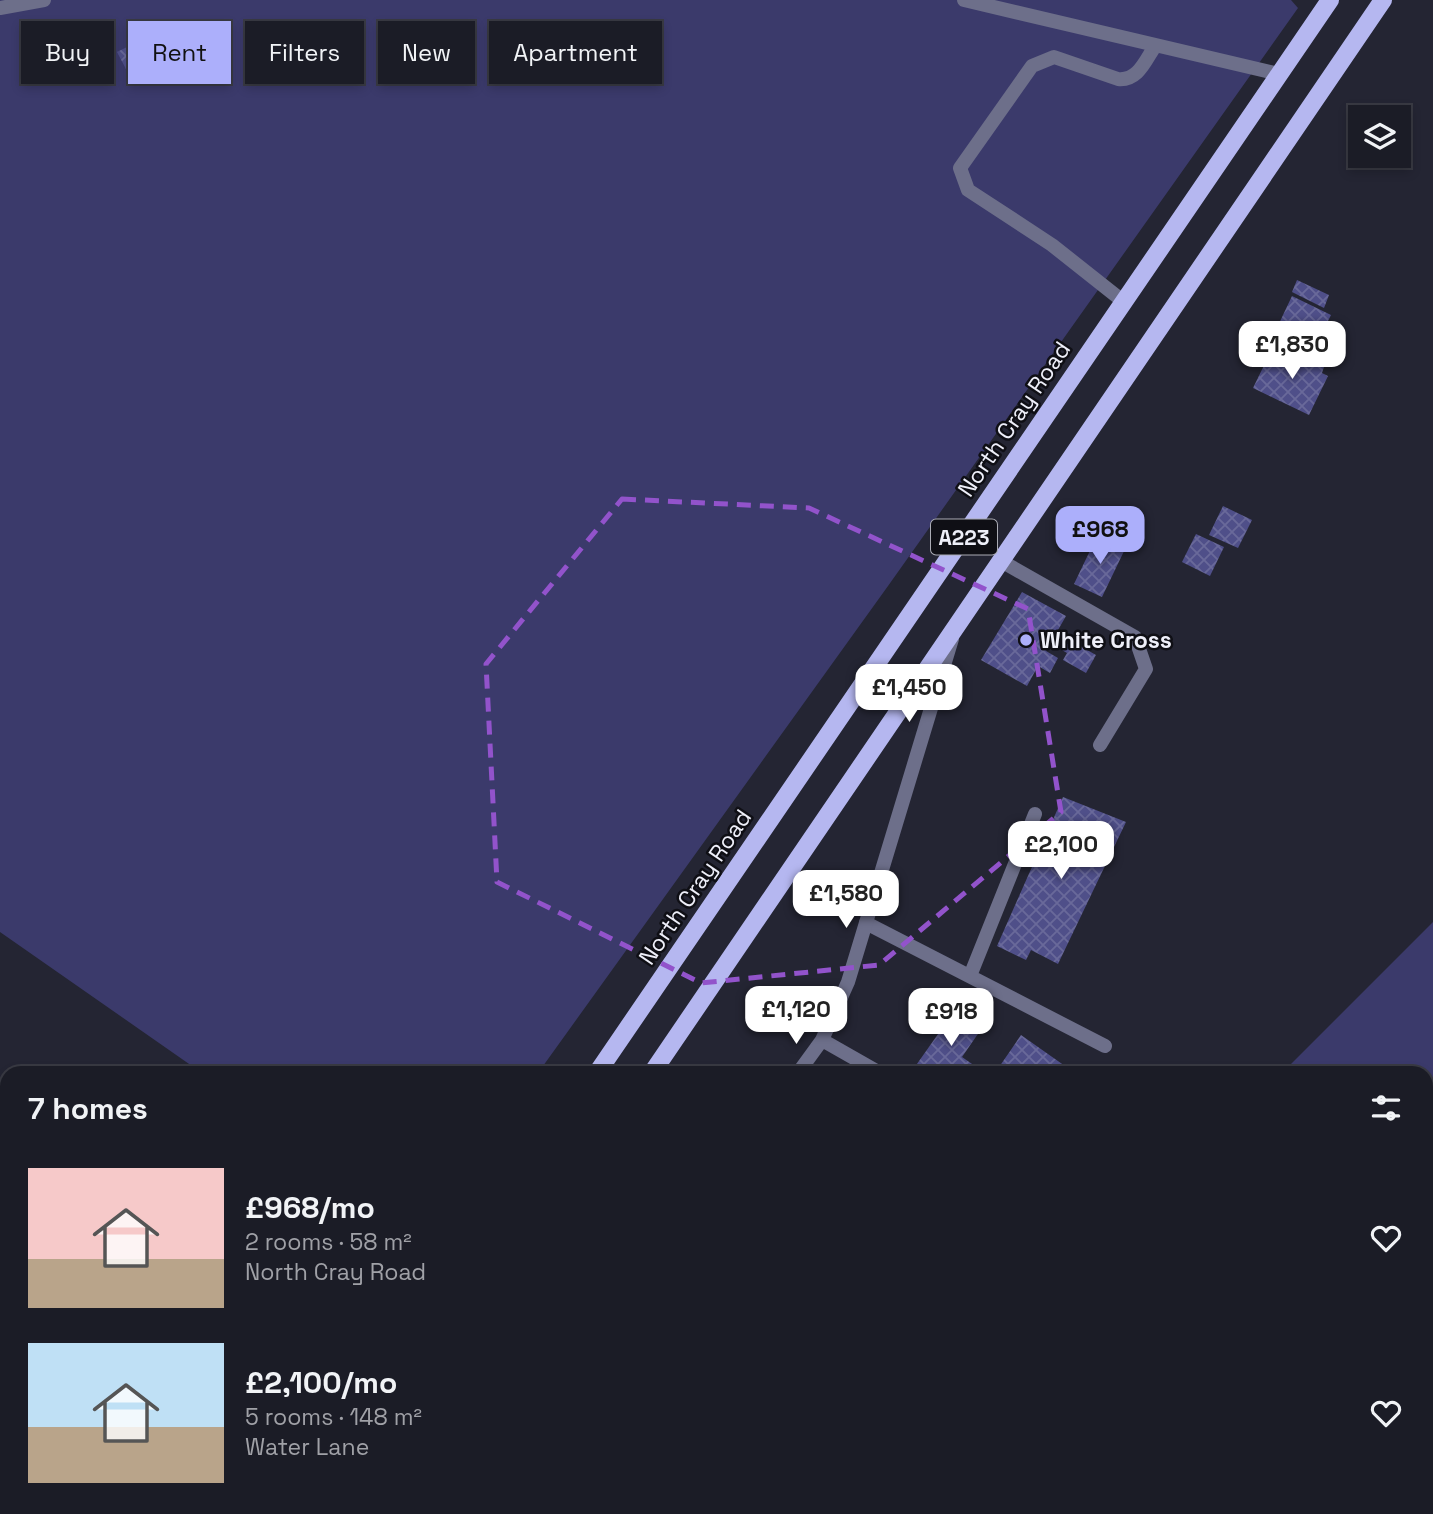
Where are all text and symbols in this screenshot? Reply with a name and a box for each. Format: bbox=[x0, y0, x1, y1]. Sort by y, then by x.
chip: Buy bbox=[21, 21, 114, 84]
chip: Rent bbox=[128, 21, 231, 84]
chip: Filters bbox=[245, 21, 364, 84]
chip: New bbox=[378, 21, 475, 84]
chip: Apartment bbox=[489, 21, 662, 84]
map controls bbox=[1348, 105, 1411, 168]
button: layers bbox=[1348, 105, 1411, 168]
pin: £1,830 bbox=[1235, 322, 1349, 381]
text: £1,830 bbox=[1255, 329, 1329, 359]
street label: North Cray Road bbox=[951, 336, 1077, 502]
pin: £968 bbox=[1059, 506, 1141, 566]
text: £968 bbox=[1072, 514, 1128, 544]
road number: A223 bbox=[931, 520, 997, 554]
place label: White Cross bbox=[1040, 625, 1172, 655]
marker: White Cross bbox=[1018, 632, 1034, 648]
pin: £1,450 bbox=[852, 664, 966, 724]
text: £1,450 bbox=[871, 672, 947, 702]
street label: North Cray Road bbox=[632, 804, 758, 970]
pin: £2,100 bbox=[1004, 822, 1118, 881]
text: £2,100 bbox=[1024, 829, 1098, 859]
pin: £1,580 bbox=[789, 870, 903, 930]
text: £1,580 bbox=[809, 878, 883, 908]
pin: £1,120 bbox=[739, 986, 853, 1046]
pin: £918 bbox=[910, 988, 992, 1048]
text: £1,120 bbox=[761, 994, 831, 1024]
text: £918 bbox=[924, 996, 978, 1026]
text: 7 homes bbox=[28, 1089, 148, 1128]
icon: filters bbox=[1367, 1089, 1405, 1127]
text: £968/mo bbox=[245, 1188, 375, 1227]
icon: home bbox=[84, 1196, 168, 1280]
icon: heart bbox=[1367, 1219, 1405, 1257]
text: 2 rooms · 58 m² bbox=[245, 1227, 412, 1257]
text: North Cray Road bbox=[245, 1257, 426, 1287]
text: £2,100/mo bbox=[245, 1363, 397, 1402]
icon: home bbox=[84, 1371, 168, 1455]
icon: heart bbox=[1367, 1394, 1405, 1432]
text: 5 rooms · 148 m² bbox=[245, 1402, 422, 1432]
text: Water Lane bbox=[245, 1432, 369, 1462]

